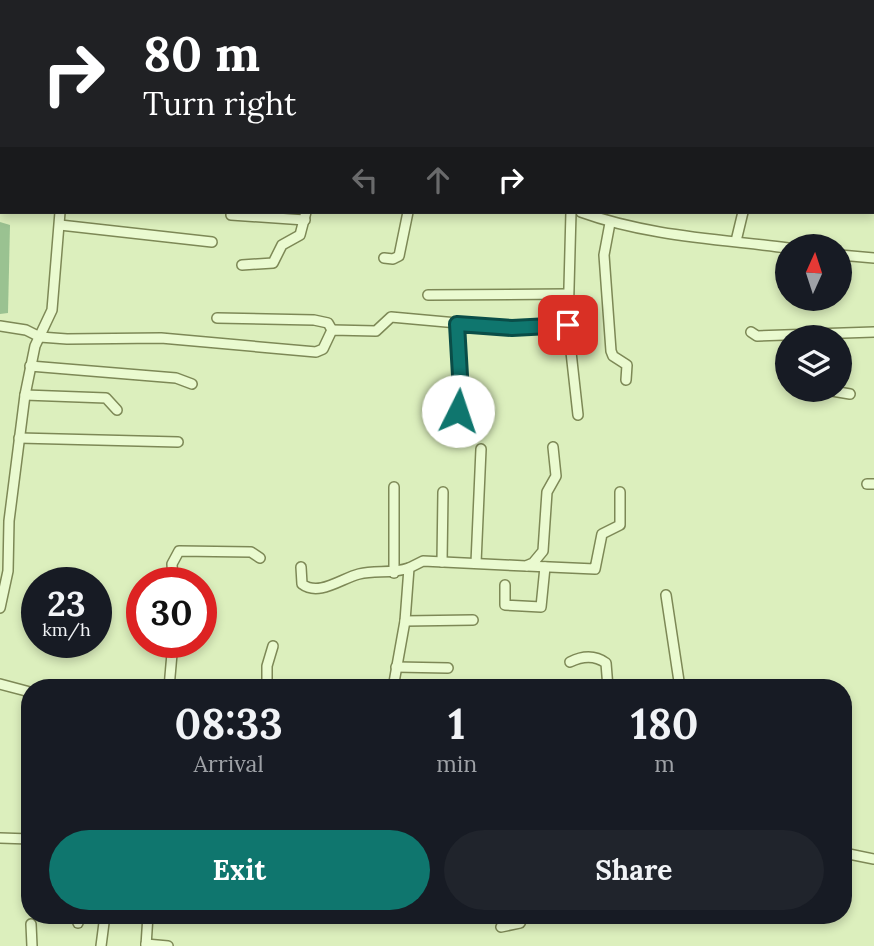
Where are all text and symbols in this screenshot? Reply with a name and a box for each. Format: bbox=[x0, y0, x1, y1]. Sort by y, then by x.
text: 80 m bbox=[143, 22, 260, 84]
icon: right bbox=[28, 28, 119, 119]
text: Turn right bbox=[143, 83, 296, 124]
icon: left bbox=[346, 161, 384, 199]
icon: ahead bbox=[419, 161, 457, 199]
icon: right bbox=[492, 161, 530, 199]
north arrow bbox=[775, 234, 852, 312]
map controls bbox=[775, 234, 852, 402]
pin bbox=[538, 295, 598, 355]
icon: arrive bbox=[549, 306, 587, 344]
button: layers bbox=[775, 325, 852, 402]
position arrow bbox=[421, 374, 495, 448]
speed limit sign: 30 bbox=[126, 567, 217, 658]
text: 23 bbox=[47, 581, 86, 626]
text: km/h bbox=[42, 618, 91, 641]
text: 08:33 bbox=[174, 697, 283, 751]
text: 1 bbox=[448, 697, 465, 751]
text: 180 bbox=[631, 697, 698, 751]
text: Arrival bbox=[193, 749, 264, 778]
text: min bbox=[436, 749, 477, 778]
text: m bbox=[654, 749, 675, 778]
button: Exit bbox=[49, 830, 430, 910]
button: Share bbox=[444, 830, 824, 910]

